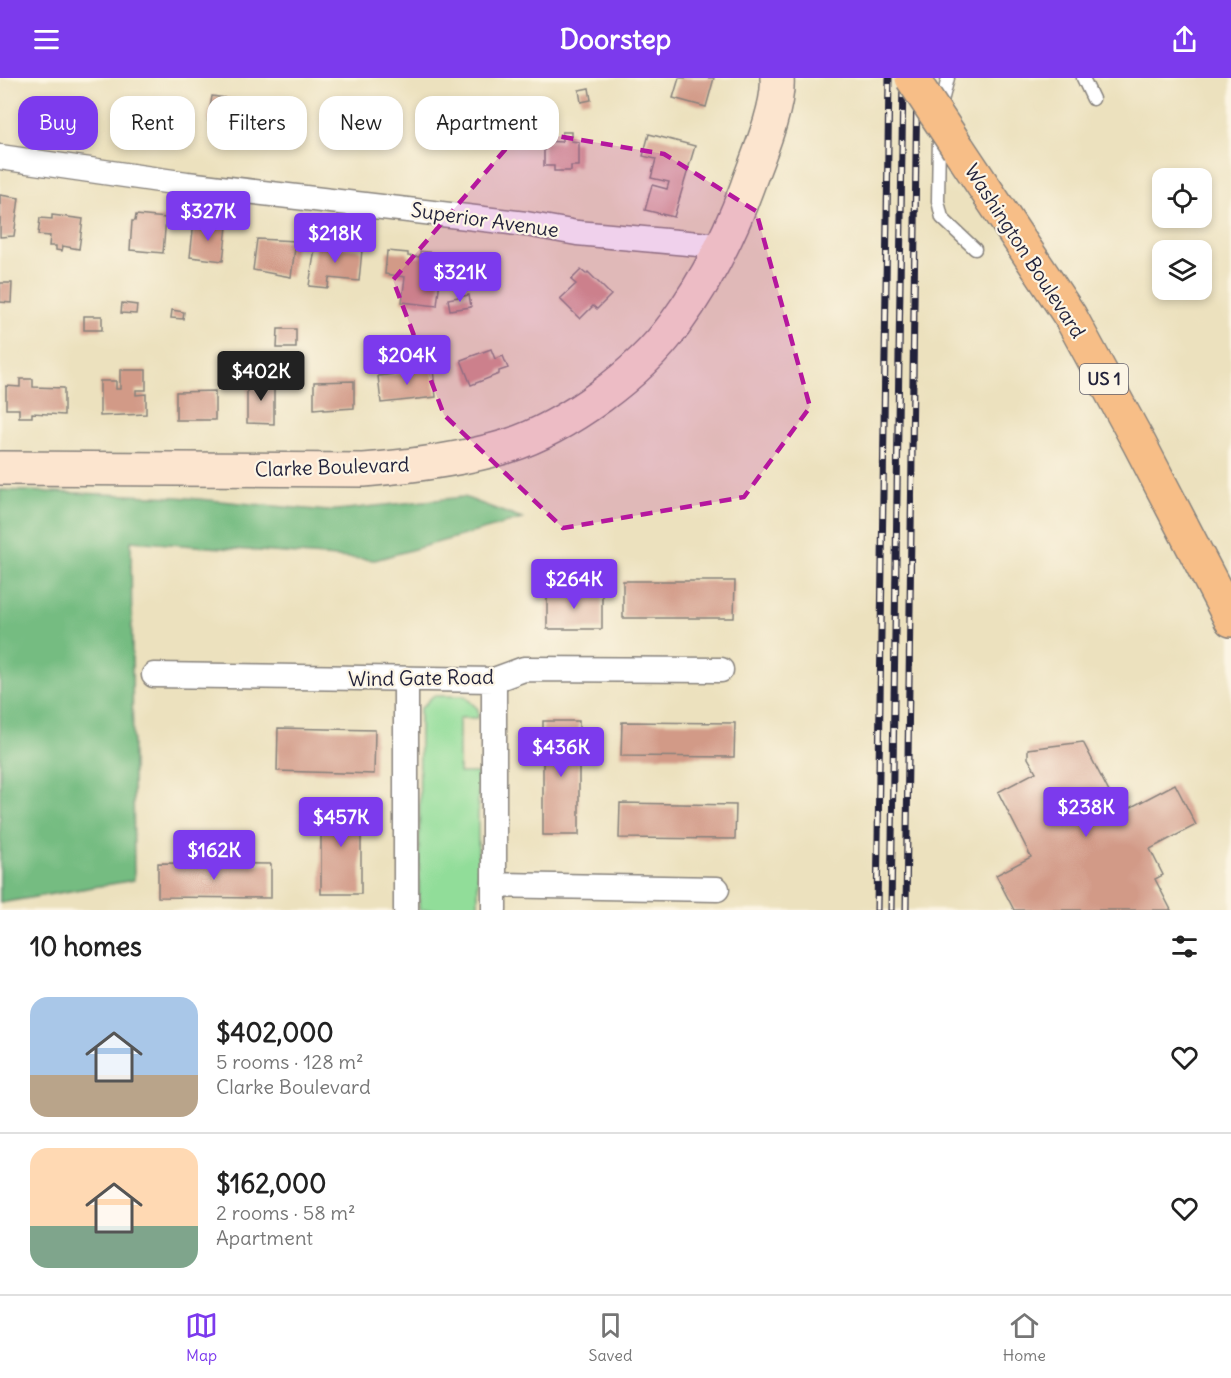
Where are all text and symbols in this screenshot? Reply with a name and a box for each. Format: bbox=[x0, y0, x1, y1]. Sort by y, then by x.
text: Doorstep bbox=[560, 22, 671, 56]
icon: menu bbox=[30, 23, 63, 56]
icon: share bbox=[1168, 23, 1201, 56]
chip: Buy bbox=[18, 96, 98, 150]
chip: Rent bbox=[110, 96, 195, 150]
chip: Filters bbox=[207, 96, 307, 150]
chip: New bbox=[319, 96, 403, 150]
chip: Apartment bbox=[415, 96, 559, 150]
street label: Washington Boulevard bbox=[960, 159, 1091, 343]
map controls bbox=[1152, 168, 1212, 300]
button: locate bbox=[1152, 168, 1212, 228]
pin: $327K bbox=[166, 191, 250, 242]
street label: Superior Avenue bbox=[410, 197, 560, 242]
text: $327K bbox=[180, 198, 236, 223]
pin: $218K bbox=[293, 213, 377, 264]
text: $218K bbox=[308, 220, 362, 245]
button: layers bbox=[1152, 240, 1212, 300]
pin: $321K bbox=[418, 252, 502, 303]
text: $321K bbox=[433, 259, 487, 284]
pin: $204K bbox=[365, 335, 449, 386]
text: $204K bbox=[377, 342, 437, 367]
pin: $402K bbox=[219, 351, 303, 402]
text: $402K bbox=[231, 358, 291, 383]
road number: US 1 bbox=[1080, 364, 1128, 394]
street label: Clarke Boulevard bbox=[254, 451, 410, 482]
pin: $264K bbox=[532, 559, 616, 610]
text: $264K bbox=[545, 566, 603, 591]
street label: Wind Gate Road bbox=[348, 664, 494, 691]
pin: $436K bbox=[519, 727, 603, 778]
text: $436K bbox=[532, 734, 590, 759]
pin: $238K bbox=[1044, 787, 1128, 838]
text: $238K bbox=[1057, 794, 1115, 819]
pin: $457K bbox=[299, 797, 383, 848]
text: $457K bbox=[313, 804, 369, 829]
pin: $162K bbox=[172, 830, 256, 881]
text: $162K bbox=[187, 837, 241, 862]
text: 10 homes bbox=[30, 930, 142, 963]
icon: filters bbox=[1168, 930, 1201, 963]
text: $402,000 bbox=[216, 1016, 334, 1049]
icon: home bbox=[78, 1021, 150, 1093]
icon: heart bbox=[1168, 1041, 1201, 1074]
text: 5 rooms · 128 m² bbox=[216, 1049, 364, 1074]
text: Clarke Boulevard bbox=[216, 1074, 371, 1099]
text: $162,000 bbox=[216, 1167, 326, 1200]
icon: home bbox=[78, 1172, 150, 1244]
icon: heart bbox=[1168, 1192, 1201, 1225]
text: 2 rooms · 58 m² bbox=[216, 1200, 356, 1225]
text: Apartment bbox=[216, 1225, 313, 1250]
tab: Map bbox=[185, 1309, 218, 1365]
tab: Saved bbox=[589, 1309, 632, 1365]
tab: Home bbox=[1003, 1309, 1046, 1365]

